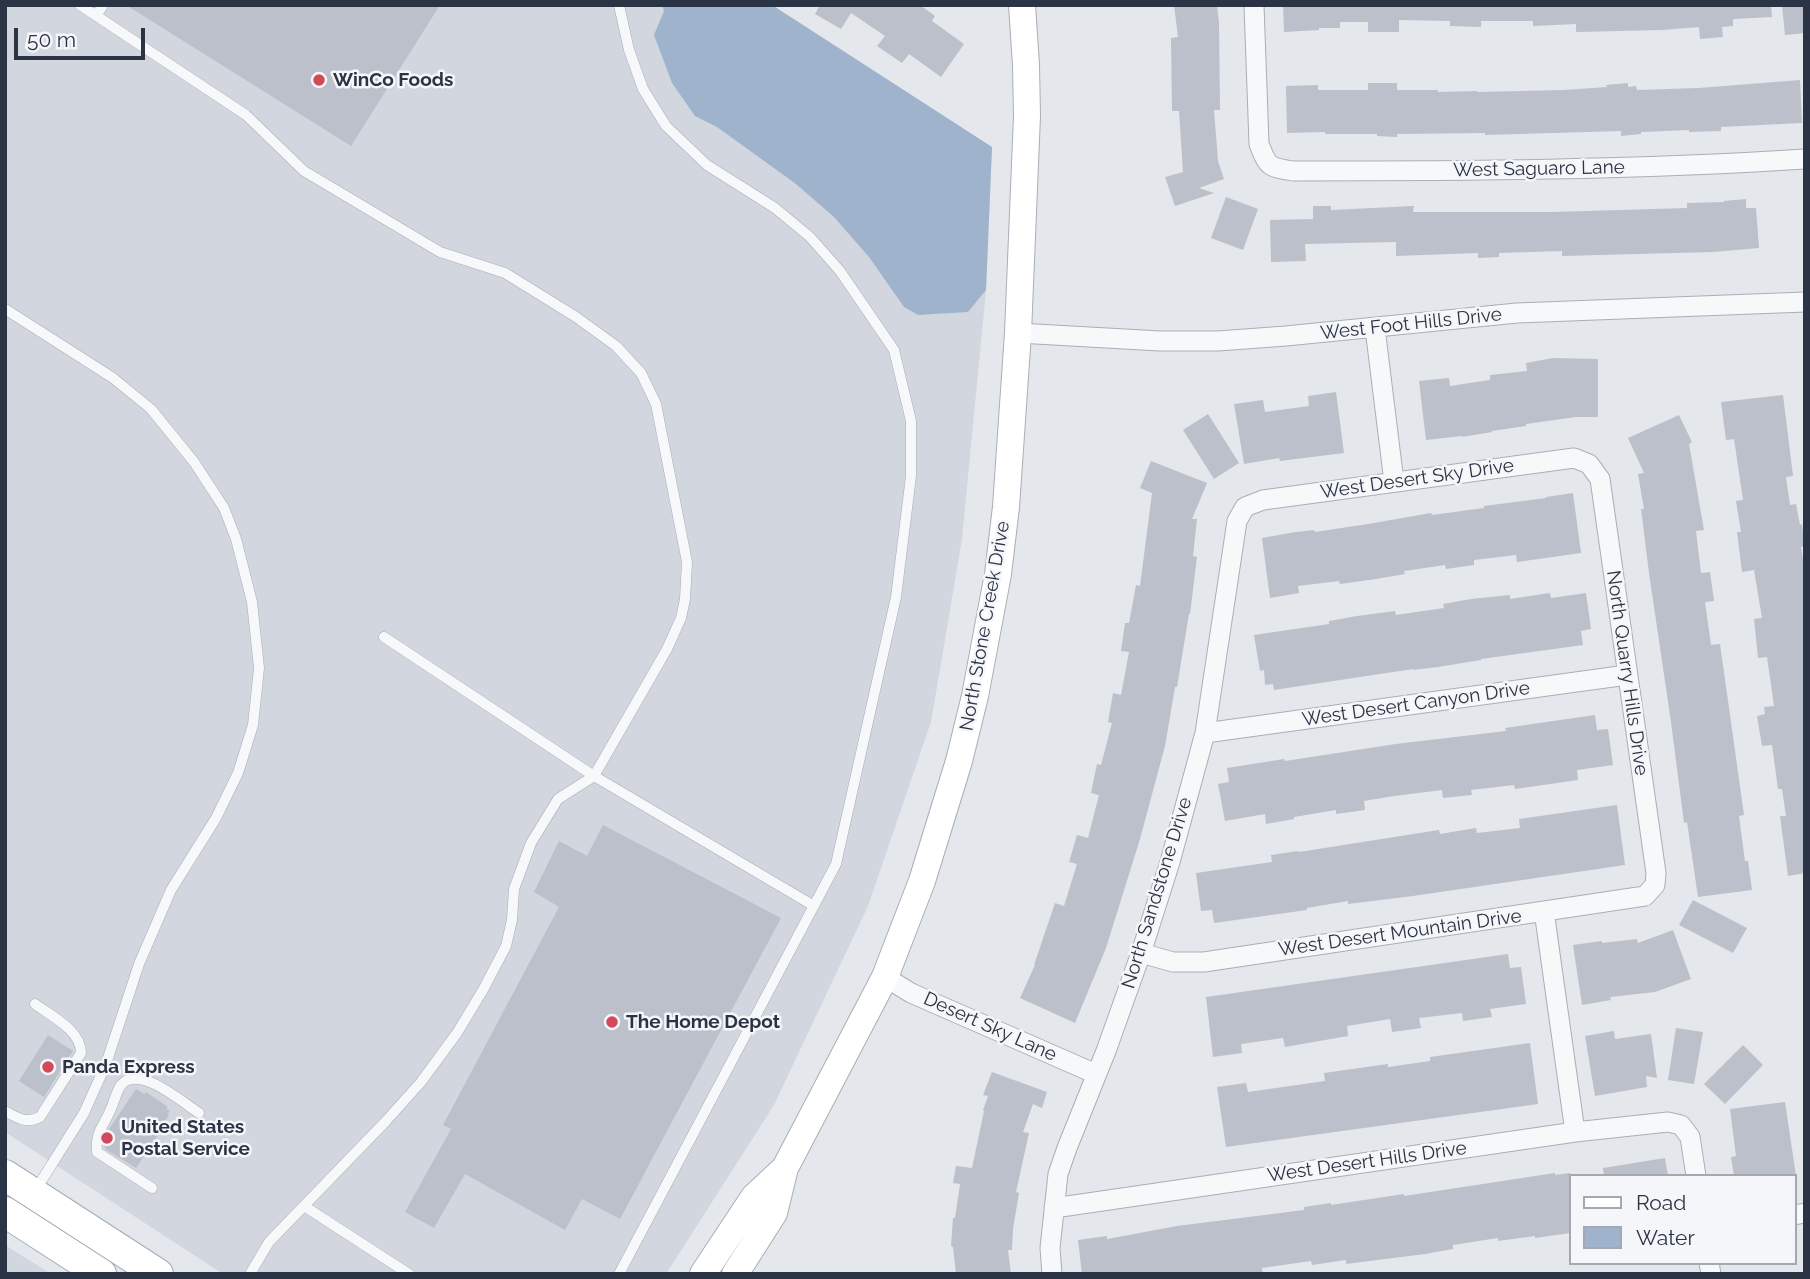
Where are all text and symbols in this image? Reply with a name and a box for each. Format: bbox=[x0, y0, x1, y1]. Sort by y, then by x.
scale bar bbox=[18, 14, 149, 58]
text: 50 m bbox=[27, 27, 76, 52]
place label: WinCo Foods bbox=[333, 69, 453, 91]
marker: WinCo Foods bbox=[311, 72, 327, 88]
street label: West Saguaro Lane bbox=[1453, 156, 1625, 182]
street label: West Foot Hills Drive bbox=[1319, 303, 1503, 345]
street label: West Desert Sky Drive bbox=[1319, 454, 1515, 504]
street label: North Stone Creek Drive bbox=[955, 519, 1015, 733]
street label: North Quarry Hills Drive bbox=[1601, 569, 1653, 777]
street label: West Desert Canyon Drive bbox=[1301, 677, 1531, 731]
street label: North Sandstone Drive bbox=[1117, 795, 1197, 991]
street label: West Desert Mountain Drive bbox=[1277, 905, 1523, 961]
street label: Desert Sky Lane bbox=[920, 987, 1060, 1067]
place label: The Home Depot bbox=[626, 1011, 780, 1033]
marker: The Home Depot bbox=[604, 1014, 620, 1030]
place label: Panda Express bbox=[62, 1056, 195, 1078]
marker: Panda Express bbox=[40, 1059, 56, 1075]
place label: United States Postal Service bbox=[121, 1116, 250, 1160]
marker: United States Postal Service bbox=[99, 1130, 115, 1146]
street label: West Desert Hills Drive bbox=[1266, 1137, 1468, 1187]
legend bbox=[1568, 1174, 1796, 1265]
text: Road bbox=[1636, 1190, 1686, 1215]
text: Water bbox=[1636, 1225, 1695, 1250]

